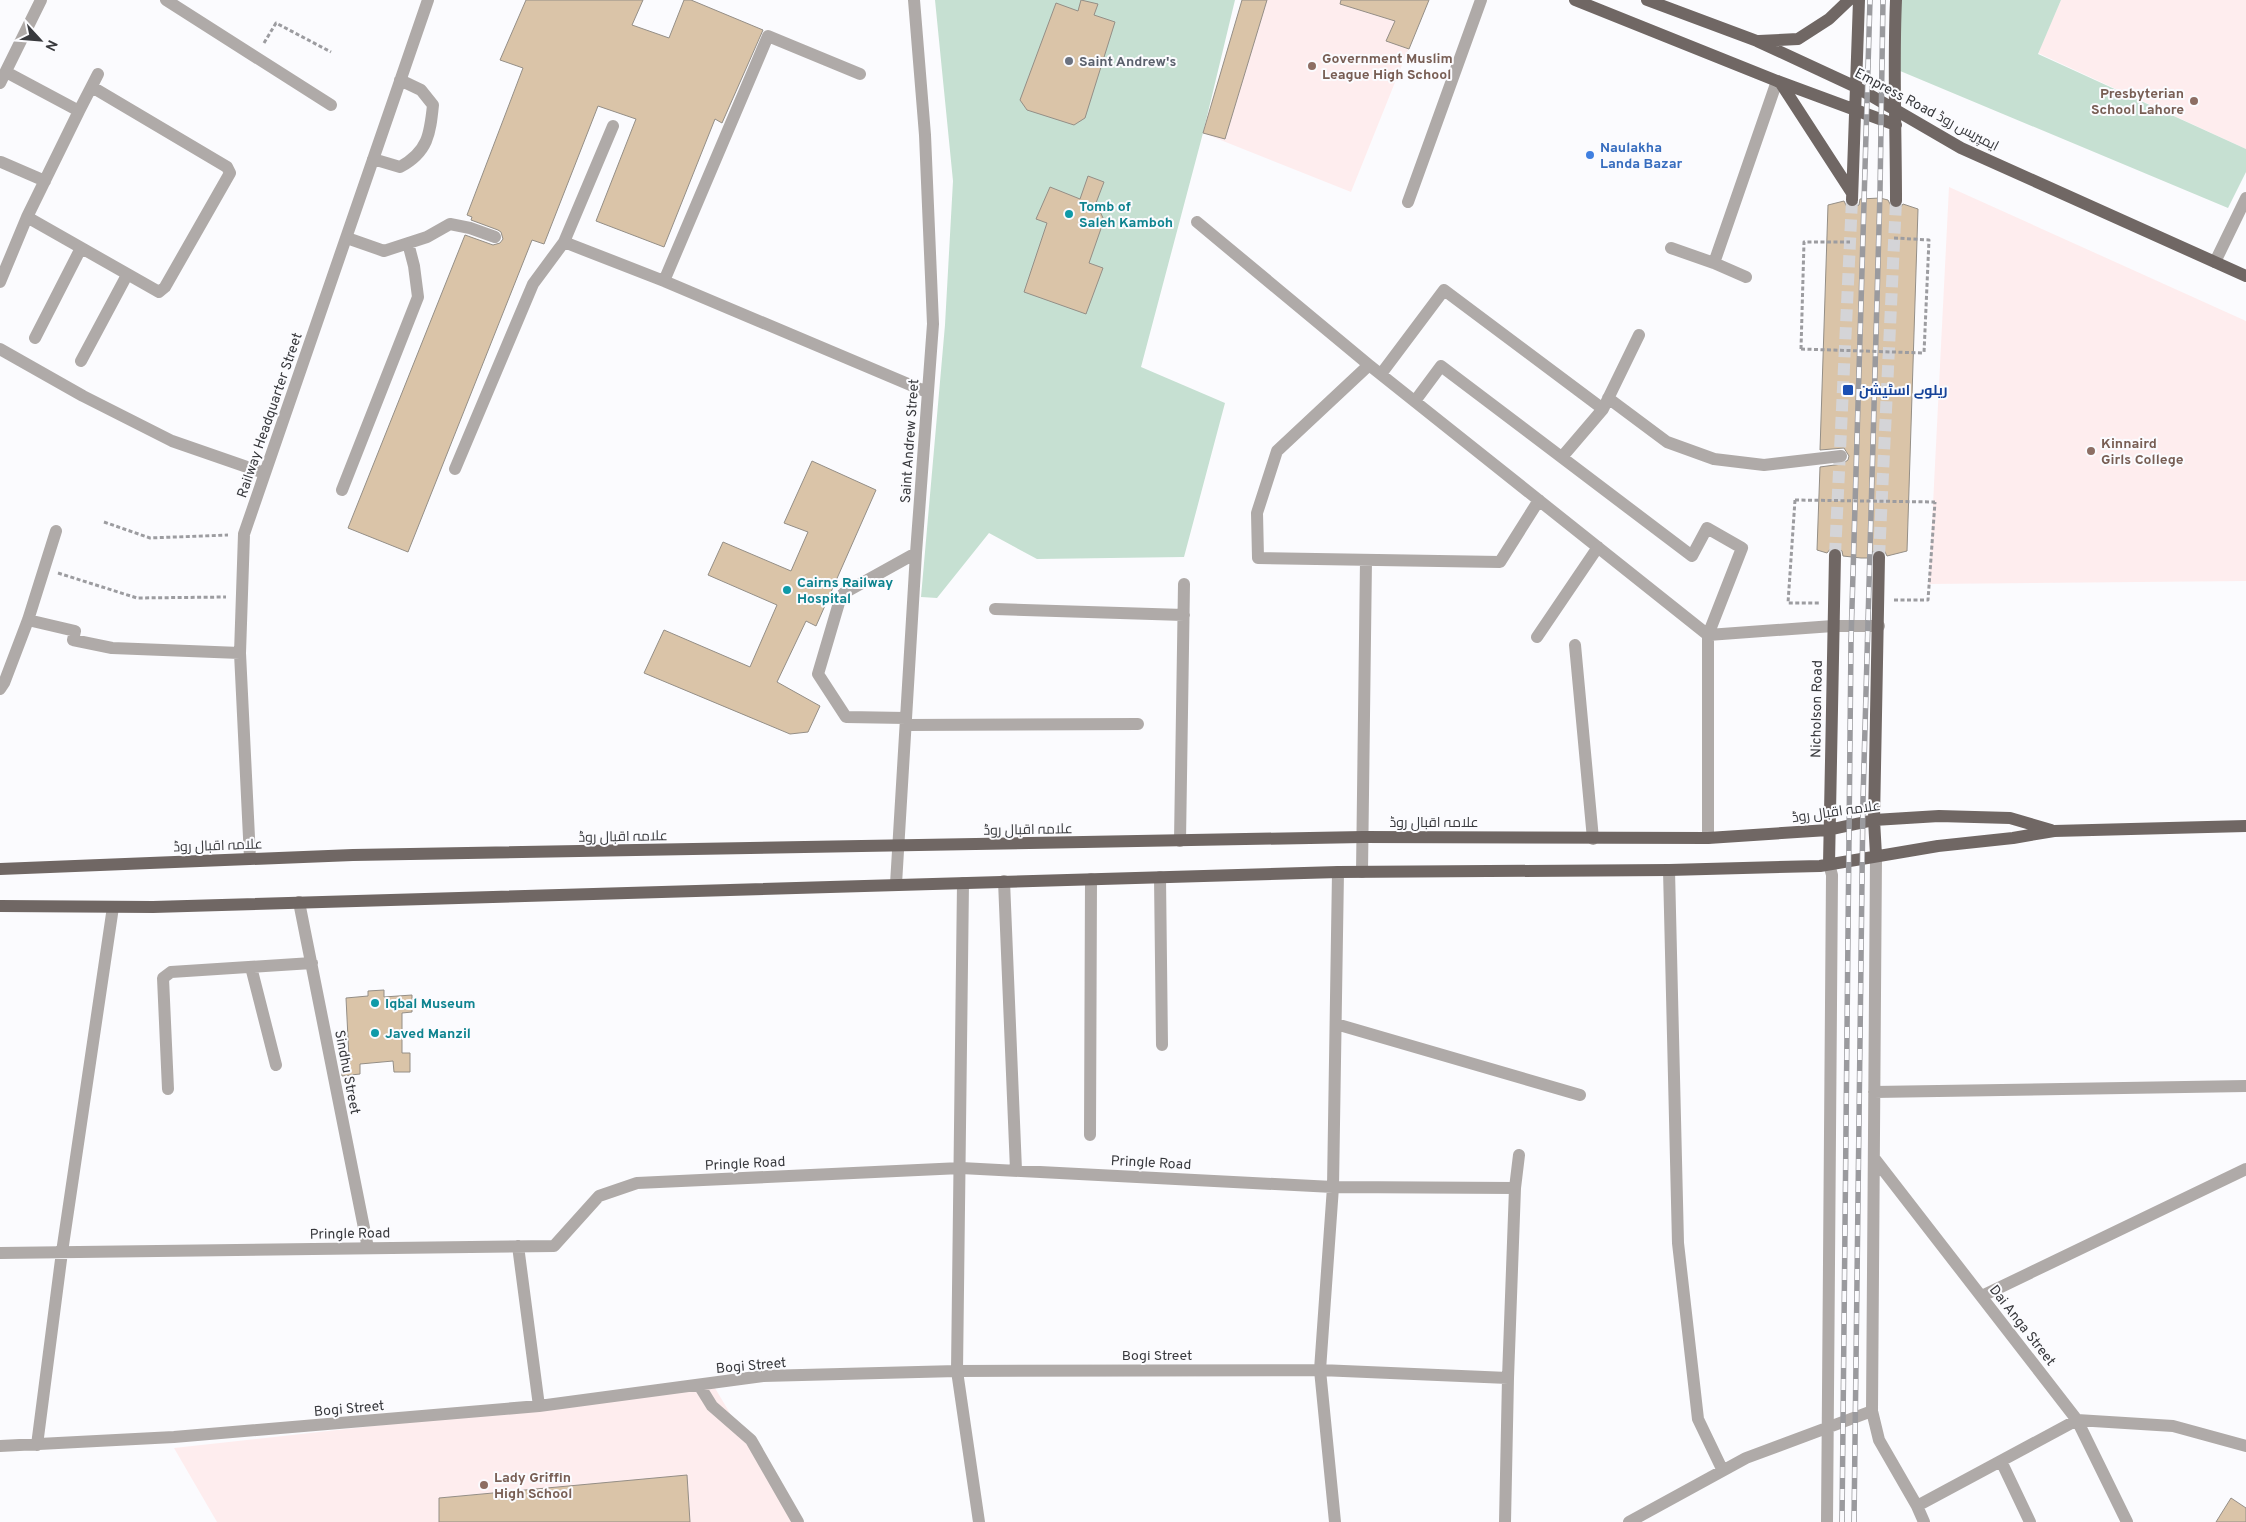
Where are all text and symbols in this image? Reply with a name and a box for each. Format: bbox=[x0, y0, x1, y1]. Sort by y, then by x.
north arrow bbox=[15, 15, 65, 65]
text: N bbox=[40, 37, 60, 53]
place label: Government Muslim League High School bbox=[1322, 51, 1453, 84]
place label: Saint Andrew's bbox=[1079, 54, 1176, 71]
marker: Saint Andrew's bbox=[1063, 55, 1075, 67]
marker: Government Muslim League High School bbox=[1306, 60, 1318, 72]
street label: Empress Road ایمپریس روڈ bbox=[1851, 65, 2001, 156]
place label: Presbyterian School Lahore bbox=[2091, 86, 2184, 119]
marker: Presbyterian School Lahore bbox=[2188, 95, 2200, 107]
place label: Naulakha Landa Bazar bbox=[1600, 140, 1683, 173]
marker: Naulakha Landa Bazar bbox=[1584, 149, 1596, 161]
place label: Tomb of Saleh Kamboh bbox=[1079, 199, 1173, 232]
marker: Tomb of Saleh Kamboh bbox=[1063, 208, 1075, 220]
street label: Railway Headquarter Street bbox=[234, 331, 307, 500]
street label: Saint Andrew Street bbox=[898, 378, 923, 504]
place label: ریلوے اسٹیشن bbox=[1859, 382, 1947, 400]
marker: ریلوے اسٹیشن bbox=[1841, 383, 1855, 397]
place label: Kinnaird Girls College bbox=[2101, 436, 2184, 469]
marker: Kinnaird Girls College bbox=[2085, 445, 2097, 457]
place label: Cairns Railway Hospital bbox=[797, 575, 893, 608]
marker: Cairns Railway Hospital bbox=[781, 584, 793, 596]
street label: Nicholson Road bbox=[1808, 660, 1827, 758]
street label: علامہ اقبال روڈ bbox=[1791, 798, 1882, 827]
street label: علامہ اقبال روڈ bbox=[1389, 815, 1479, 832]
street label: علامہ اقبال روڈ bbox=[983, 821, 1073, 840]
street label: علامہ اقبال روڈ bbox=[578, 828, 668, 847]
street label: علامہ اقبال روڈ bbox=[173, 836, 263, 857]
place label: Iqbal Museum bbox=[385, 996, 476, 1013]
marker: Iqbal Museum bbox=[369, 997, 381, 1009]
place label: Javed Manzil bbox=[385, 1026, 471, 1043]
marker: Javed Manzil bbox=[369, 1027, 381, 1039]
street label: Sindhu Street bbox=[330, 1029, 363, 1116]
street label: Pringle Road bbox=[1110, 1153, 1192, 1174]
street label: Pringle Road bbox=[704, 1154, 786, 1175]
street label: Pringle Road bbox=[310, 1225, 390, 1244]
street label: Dai Anga Street bbox=[1985, 1282, 2059, 1370]
street label: Bogi Street bbox=[1122, 1348, 1192, 1365]
street label: Bogi Street bbox=[715, 1355, 787, 1378]
street label: Bogi Street bbox=[313, 1398, 385, 1421]
place label: Lady Griffin High School bbox=[494, 1470, 572, 1503]
marker: Lady Griffin High School bbox=[478, 1479, 490, 1491]

